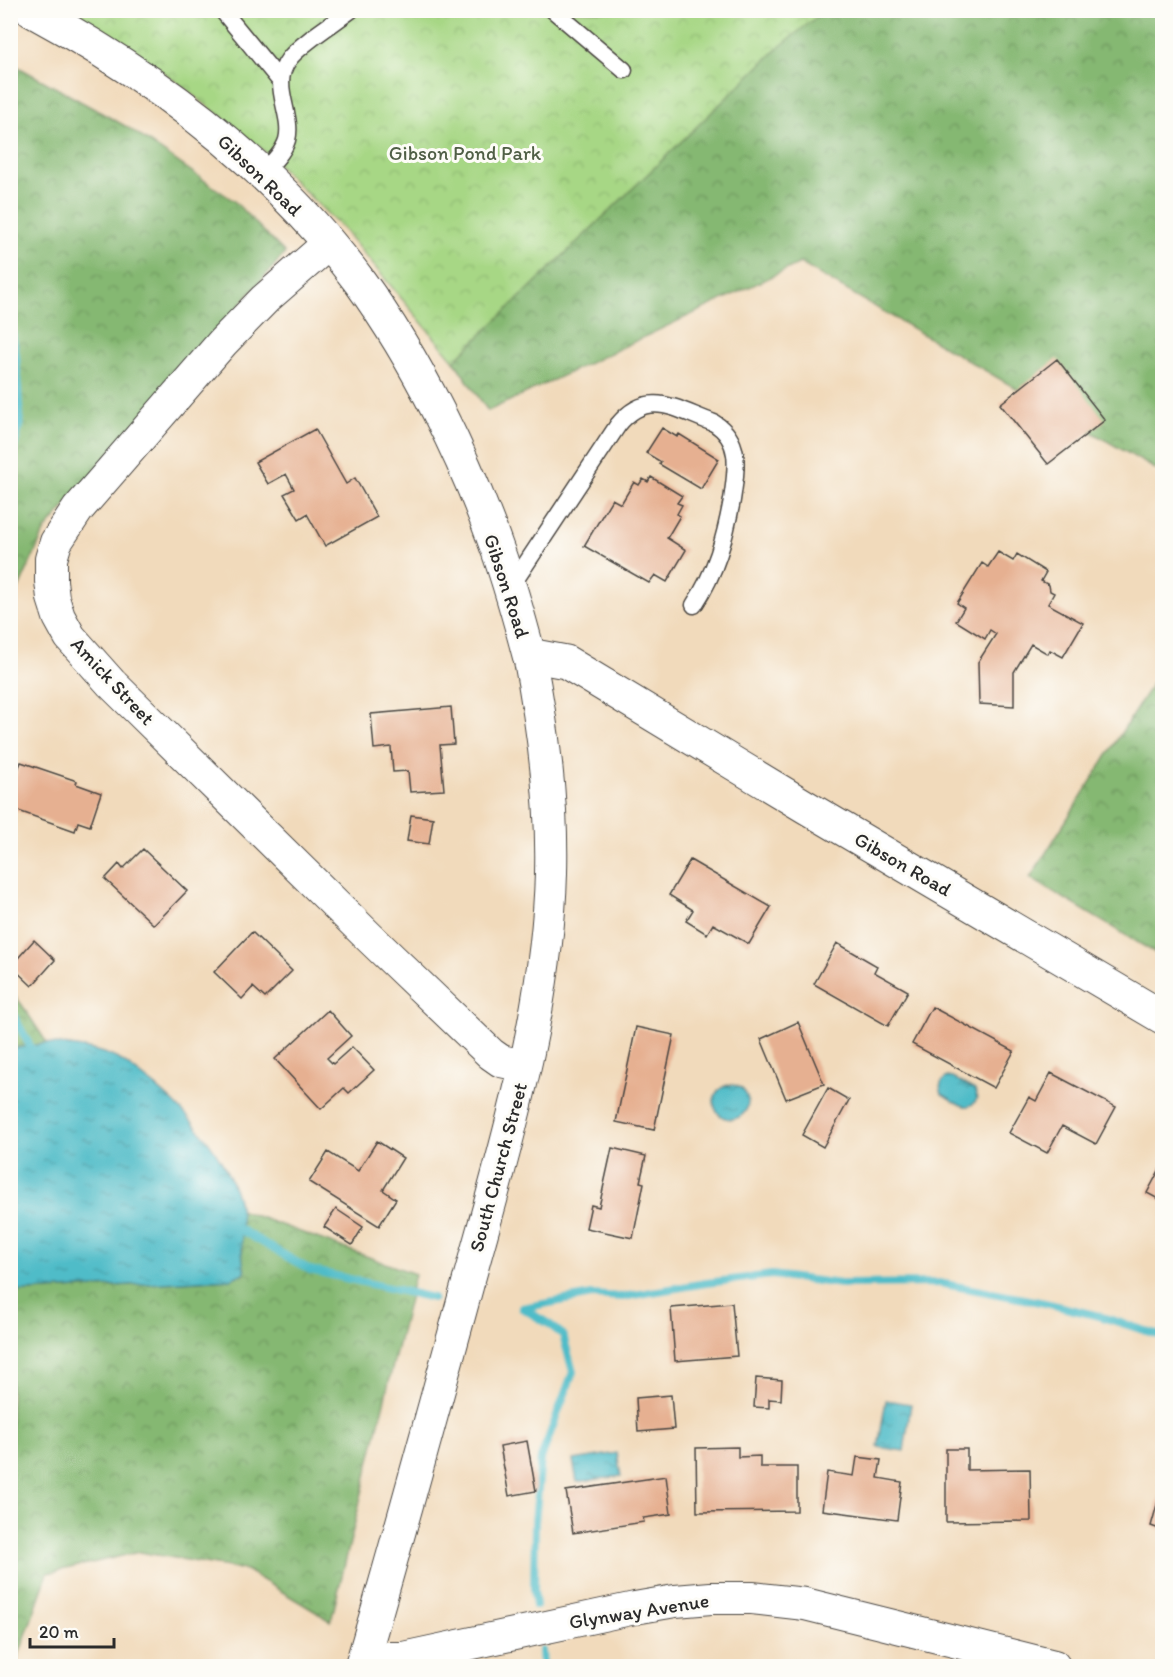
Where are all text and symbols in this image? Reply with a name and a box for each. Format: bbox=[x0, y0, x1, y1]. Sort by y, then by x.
street label: Gibson Road bbox=[213, 129, 307, 221]
park label: Gibson Pond Park bbox=[389, 141, 542, 165]
street label: Gibson Road bbox=[479, 531, 535, 641]
street label: Amick Street bbox=[66, 632, 160, 730]
street label: Gibson Road bbox=[850, 827, 956, 901]
street label: South Church Street bbox=[464, 1080, 532, 1254]
street label: Glynway Avenue bbox=[567, 1588, 711, 1634]
scale bar bbox=[30, 1611, 114, 1649]
text: 20 m bbox=[39, 1621, 79, 1643]

